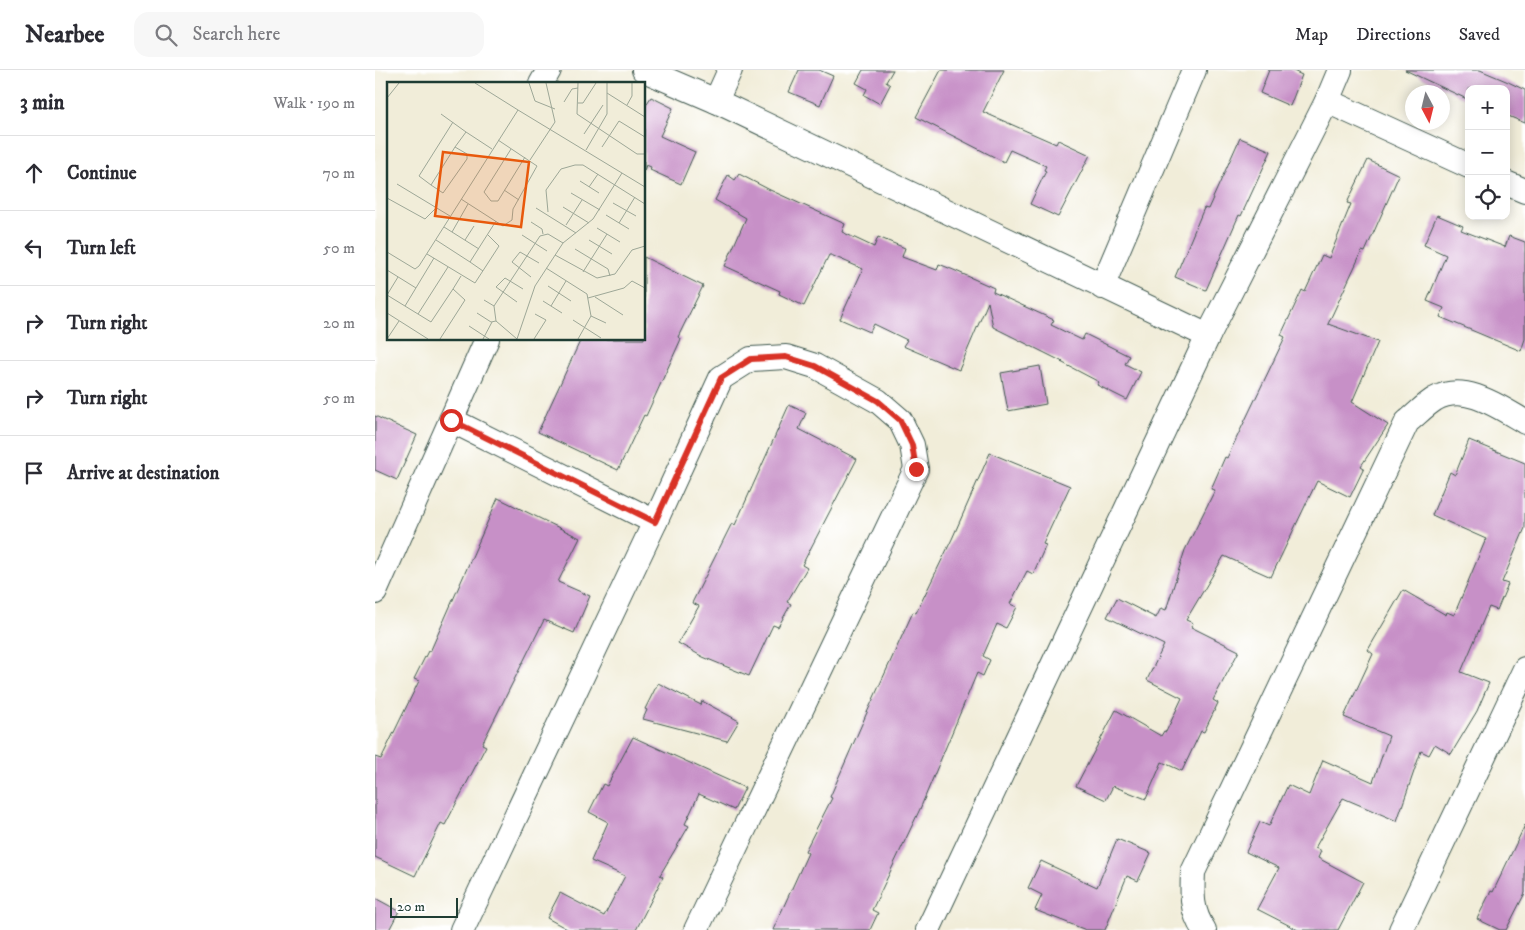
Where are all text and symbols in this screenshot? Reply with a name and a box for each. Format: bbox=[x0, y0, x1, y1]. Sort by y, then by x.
search box bbox=[134, 12, 484, 57]
text: Nearbee bbox=[25, 20, 104, 50]
icon: search bbox=[152, 21, 180, 49]
text: Search here bbox=[192, 23, 280, 46]
text: Map bbox=[1295, 24, 1328, 46]
text: Directions bbox=[1356, 24, 1431, 46]
text: Saved bbox=[1459, 24, 1500, 46]
inset map bbox=[387, 82, 645, 340]
north arrow bbox=[1405, 85, 1450, 130]
map controls bbox=[1465, 85, 1510, 220]
button: + bbox=[1465, 85, 1510, 130]
text: 3 min bbox=[20, 90, 65, 116]
text: Walk · 190 m bbox=[273, 93, 355, 113]
button: − bbox=[1465, 130, 1510, 175]
icon: ahead bbox=[20, 159, 48, 187]
text: Continue bbox=[67, 162, 137, 185]
text: 70 m bbox=[323, 163, 355, 183]
button: locate bbox=[1465, 175, 1510, 220]
icon: left bbox=[20, 234, 48, 262]
text: Turn left bbox=[67, 237, 136, 260]
text: 50 m bbox=[323, 238, 355, 258]
icon: right bbox=[20, 309, 48, 337]
text: Turn right bbox=[67, 312, 147, 335]
text: 20 m bbox=[323, 313, 355, 333]
icon: right bbox=[20, 384, 48, 412]
text: Turn right bbox=[67, 387, 147, 410]
text: 50 m bbox=[323, 388, 355, 408]
route start bbox=[440, 409, 463, 432]
route end bbox=[905, 458, 928, 481]
icon: arrive bbox=[20, 459, 48, 487]
text: Arrive at destination bbox=[67, 462, 219, 485]
scale bar bbox=[390, 895, 457, 918]
text: 20 m bbox=[397, 898, 425, 916]

